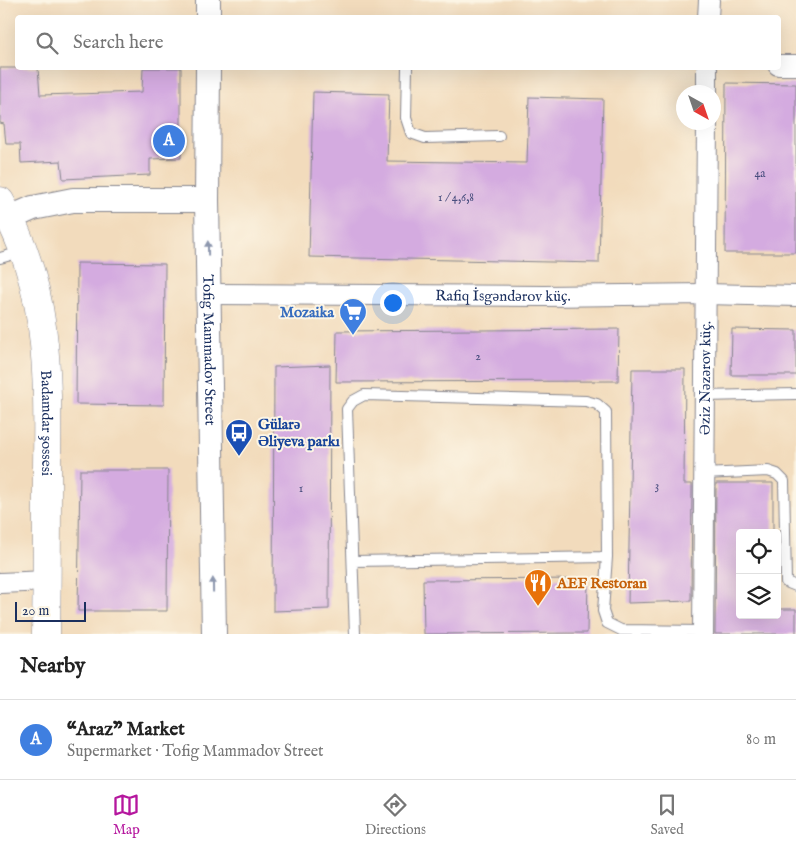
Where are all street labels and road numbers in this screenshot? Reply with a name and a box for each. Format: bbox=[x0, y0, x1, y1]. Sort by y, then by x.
street label: Tofig Mammadov Street bbox=[198, 274, 220, 426]
street label: Rafiq İsgəndərov küç. bbox=[435, 286, 571, 306]
street label: Əziz Nəzərov küç. bbox=[696, 321, 715, 435]
street label: Badamdar şossesi bbox=[36, 370, 56, 476]

